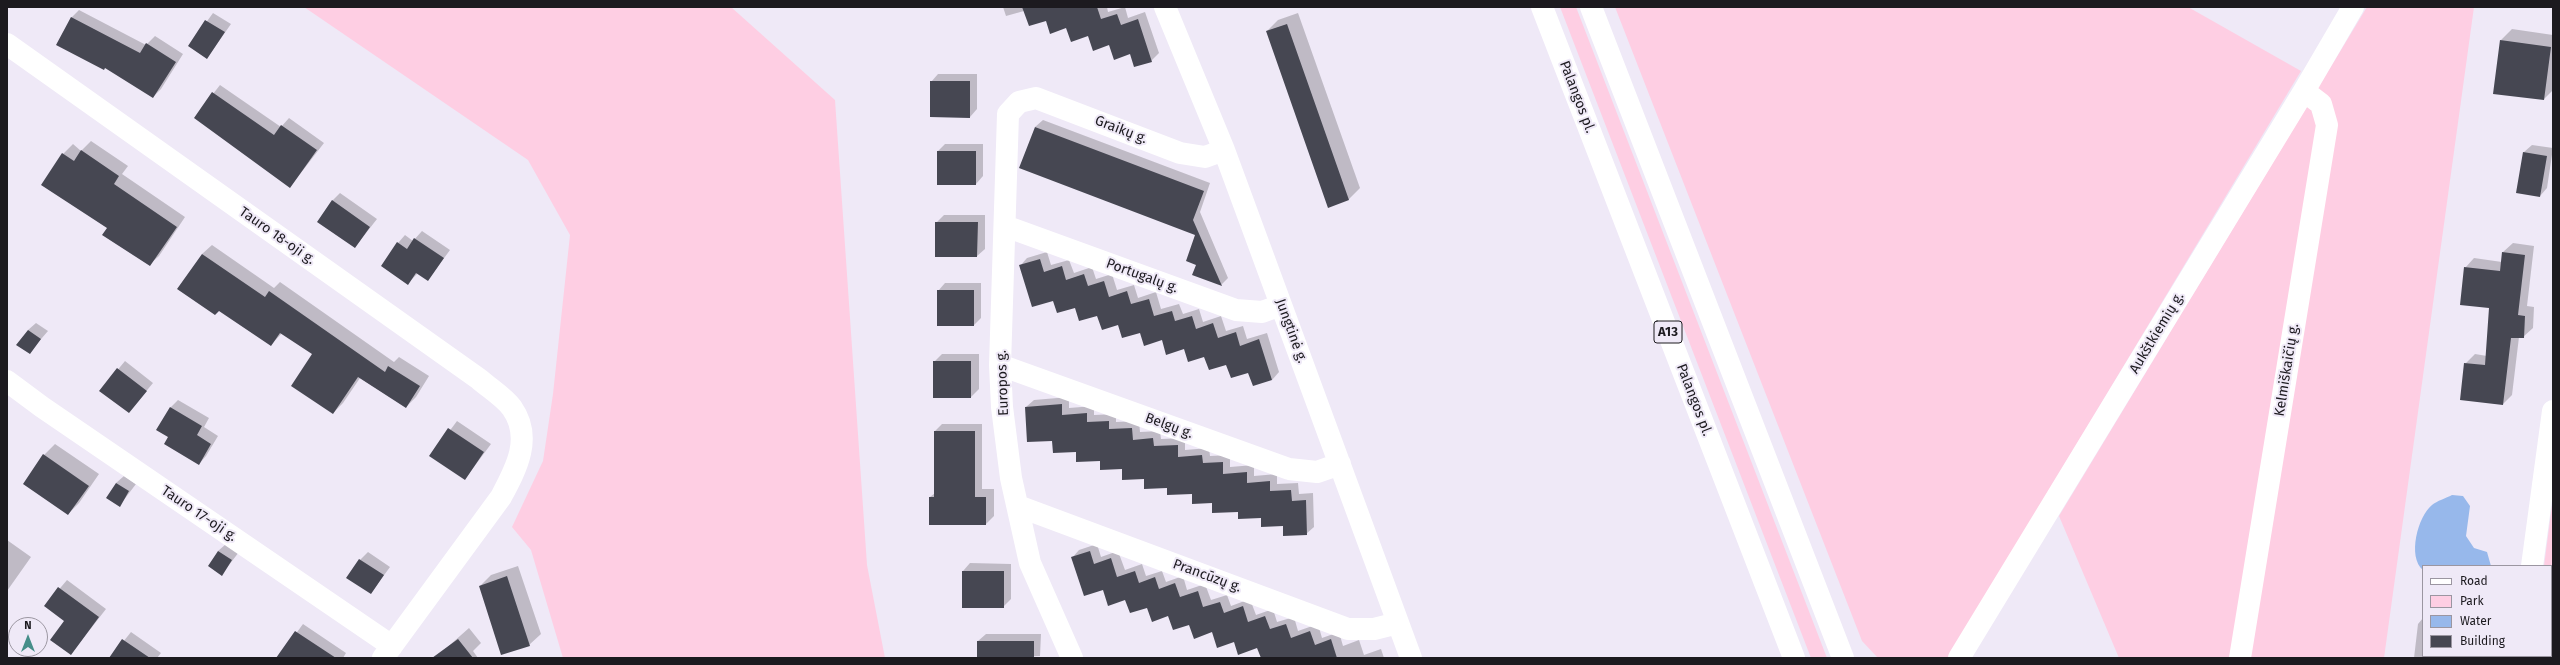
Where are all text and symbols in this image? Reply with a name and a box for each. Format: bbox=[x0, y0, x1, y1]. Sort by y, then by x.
street label: Palangos pl. bbox=[1556, 59, 1598, 135]
street label: Graikų g. bbox=[1092, 112, 1150, 148]
street label: Tauro 18-oji g. bbox=[236, 204, 318, 268]
street label: Portugalų g. bbox=[1104, 255, 1180, 297]
street label: Aukštkiemių g. bbox=[2126, 289, 2188, 377]
street label: Jungtinė g. bbox=[1272, 297, 1310, 365]
road number: A13 bbox=[1654, 321, 1682, 343]
street label: Kelmiškaičių g. bbox=[2271, 322, 2303, 418]
street label: Europos g. bbox=[993, 350, 1013, 416]
street label: Palangos pl. bbox=[1673, 362, 1715, 438]
street label: Belgų g. bbox=[1143, 410, 1195, 442]
street label: Tauro 17-oji g. bbox=[158, 483, 240, 545]
street label: Prancūzų g. bbox=[1170, 556, 1244, 596]
legend bbox=[2422, 565, 2552, 657]
text: Road bbox=[2460, 574, 2488, 588]
text: Park bbox=[2460, 594, 2484, 608]
text: Water bbox=[2460, 614, 2491, 628]
north arrow bbox=[8, 617, 48, 657]
text: N bbox=[24, 619, 32, 632]
text: Building bbox=[2460, 634, 2505, 648]

